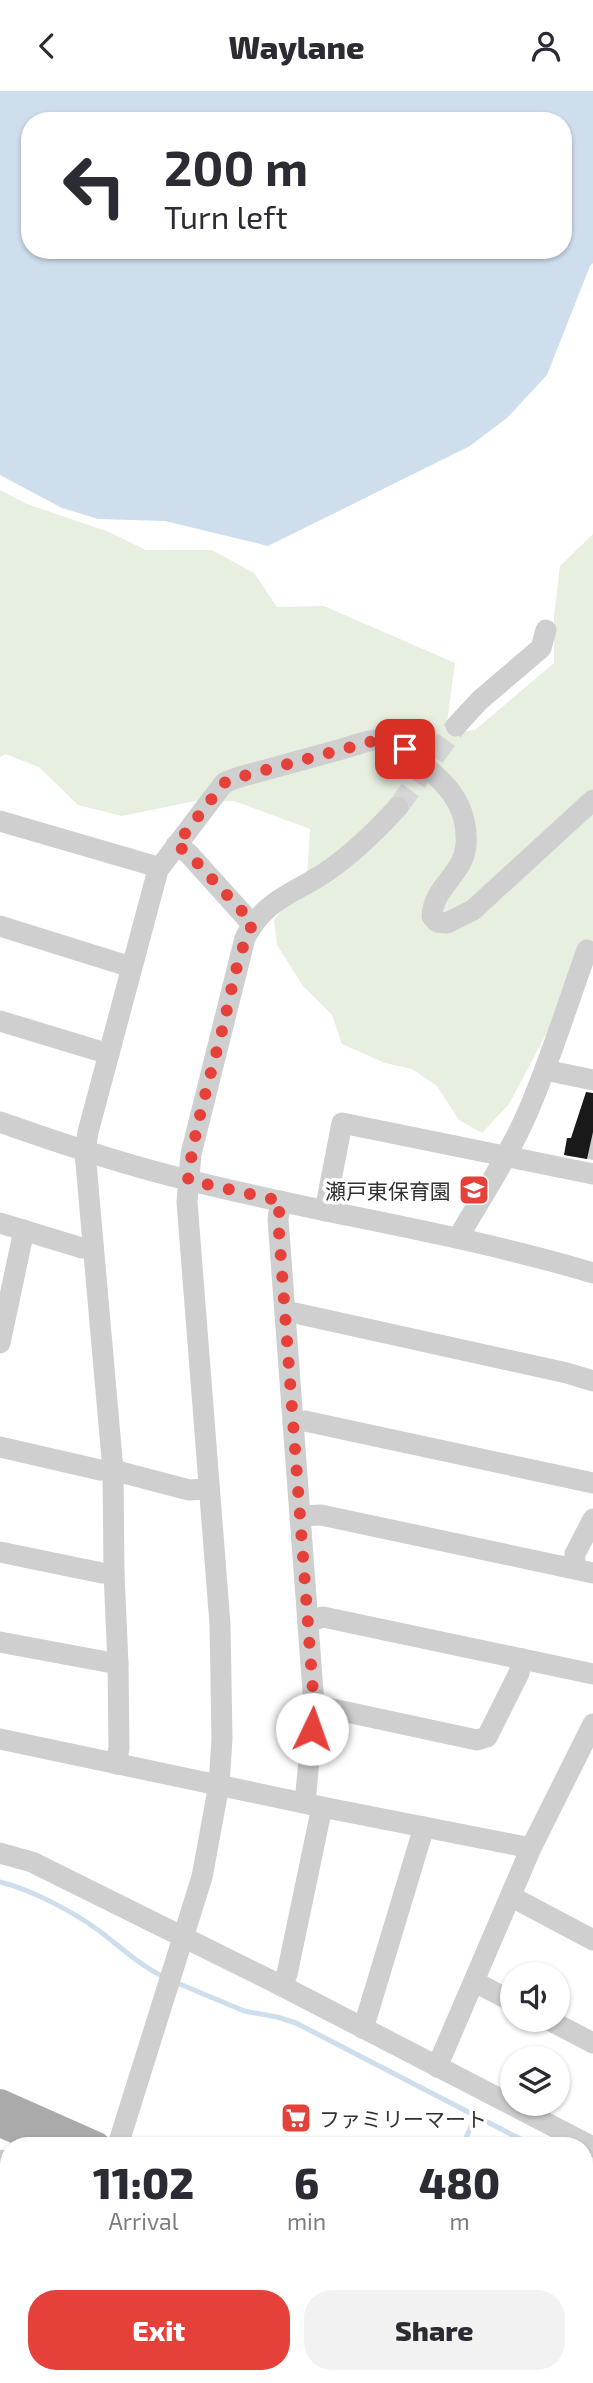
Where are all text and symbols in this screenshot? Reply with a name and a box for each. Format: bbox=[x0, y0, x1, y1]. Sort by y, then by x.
icon: back bbox=[28, 27, 66, 65]
text: Waylane bbox=[228, 27, 365, 65]
icon: person bbox=[527, 27, 565, 65]
text: 200 m bbox=[164, 137, 308, 196]
icon: left bbox=[49, 140, 140, 231]
text: Turn left bbox=[164, 197, 288, 235]
pin bbox=[375, 719, 435, 779]
icon: arrive bbox=[386, 730, 424, 768]
school or university icon: 瀬戸東保育園 bbox=[457, 1173, 491, 1207]
place label: 瀬戸東保育園 bbox=[325, 1178, 451, 1203]
position arrow bbox=[275, 1692, 349, 1766]
map controls bbox=[500, 1962, 570, 2116]
button: sound bbox=[500, 1962, 570, 2032]
button: layers bbox=[500, 2046, 570, 2116]
supermarket icon: ファミリーマート bbox=[279, 2101, 313, 2135]
place label: ファミリーマート bbox=[319, 2106, 487, 2131]
text: 11:02 bbox=[93, 2157, 194, 2207]
text: 6 bbox=[294, 2157, 319, 2207]
text: 480 bbox=[419, 2157, 500, 2207]
text: Arrival bbox=[108, 2207, 178, 2235]
text: min bbox=[287, 2207, 326, 2235]
text: m bbox=[449, 2207, 470, 2235]
button: Exit bbox=[28, 2290, 290, 2370]
button: Share bbox=[304, 2290, 565, 2370]

